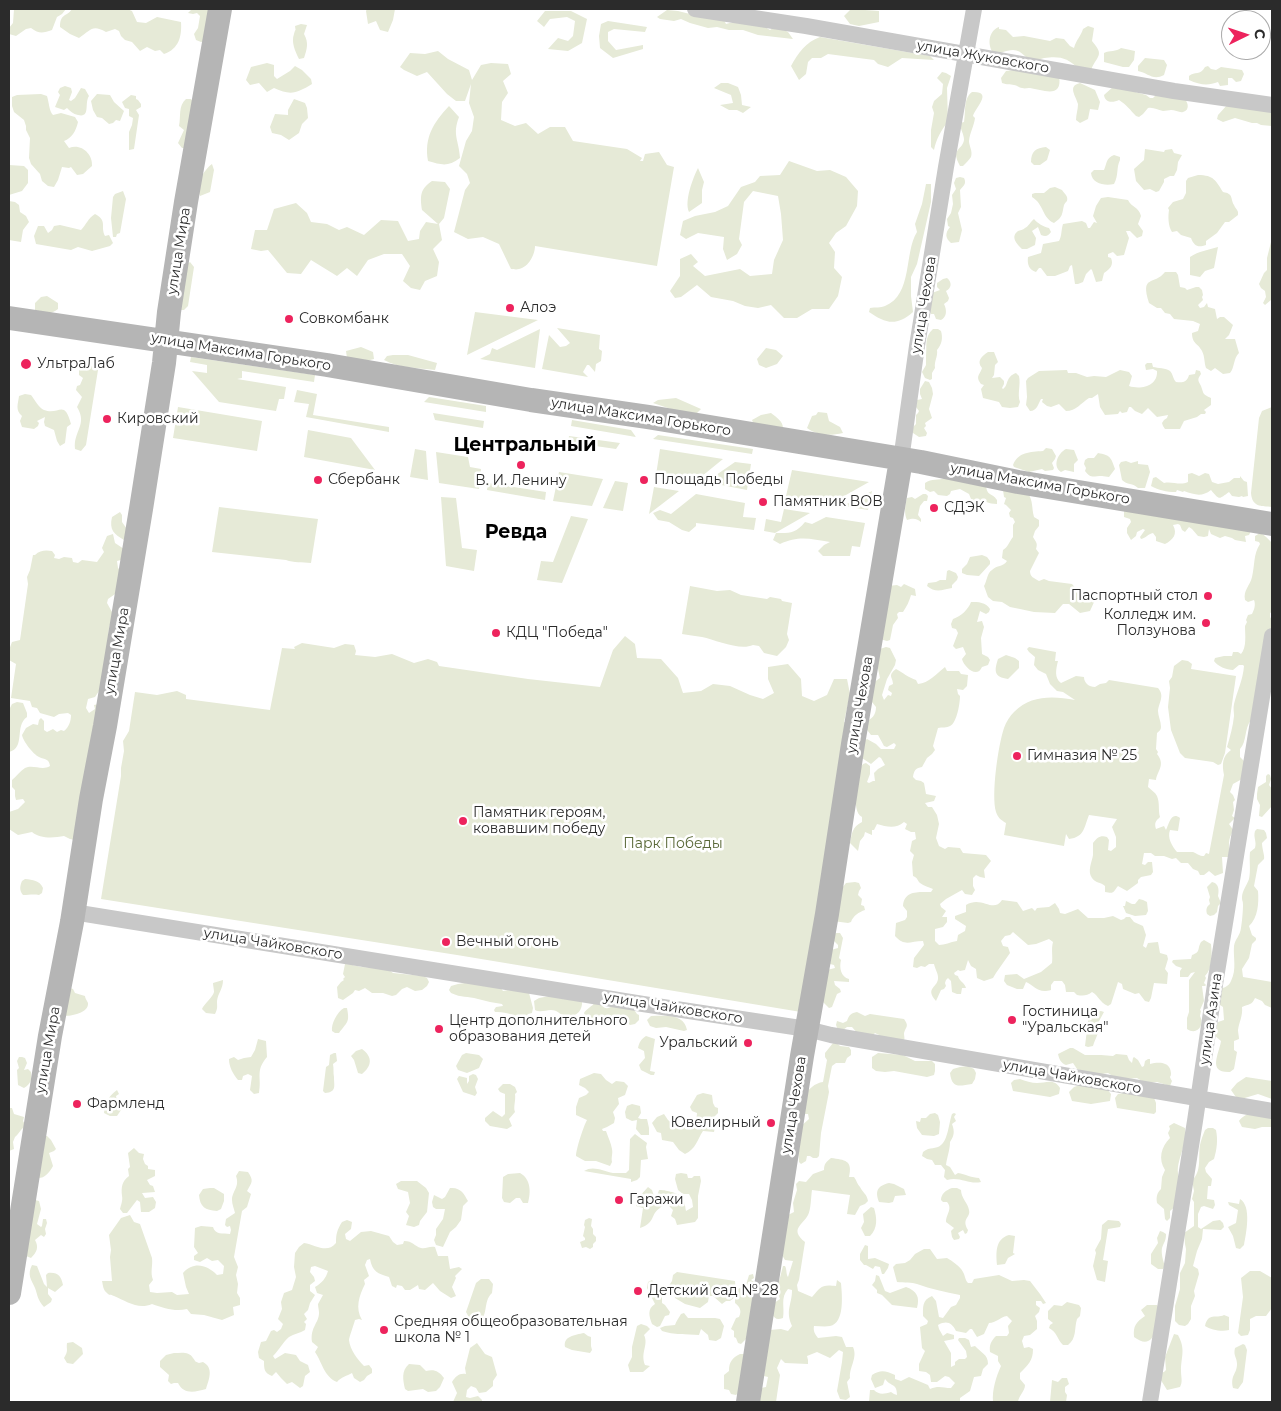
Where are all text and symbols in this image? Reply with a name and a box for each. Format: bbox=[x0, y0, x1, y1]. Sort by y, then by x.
north arrow bbox=[1221, 10, 1271, 60]
text: С bbox=[1251, 28, 1269, 40]
street label: улица Жуковского bbox=[915, 37, 1051, 77]
street label: улица Мира bbox=[164, 206, 194, 296]
street label: улица Чехова bbox=[908, 255, 940, 355]
place label: Алоэ bbox=[520, 300, 556, 316]
marker: Алоэ bbox=[504, 302, 516, 314]
place label: Совкомбанк bbox=[299, 311, 389, 327]
marker: Совкомбанк bbox=[283, 313, 295, 325]
street label: улица Максима Горького bbox=[150, 329, 332, 375]
place label: УльтраЛаб bbox=[37, 356, 115, 372]
marker: УльтраЛаб bbox=[19, 357, 33, 371]
street label: улица Максима Горького bbox=[550, 394, 732, 440]
place label: Кировский bbox=[117, 411, 199, 427]
marker: Кировский bbox=[101, 413, 113, 425]
district label: Центральный bbox=[453, 434, 597, 456]
marker: В. И. Ленину bbox=[515, 459, 527, 471]
street label: улица Максима Горького bbox=[949, 460, 1131, 508]
place label: Сбербанк bbox=[328, 472, 400, 488]
place label: Площадь Победы bbox=[654, 472, 783, 488]
place label: В. И. Ленину bbox=[475, 473, 567, 489]
marker: Сбербанк bbox=[312, 474, 324, 486]
marker: Площадь Победы bbox=[638, 474, 650, 486]
place label: Памятник ВОВ bbox=[773, 494, 883, 510]
marker: Памятник ВОВ bbox=[757, 496, 769, 508]
place label: СДЭК bbox=[944, 500, 985, 516]
marker: СДЭК bbox=[928, 502, 940, 514]
district label: Ревда bbox=[485, 521, 547, 543]
place label: Паспортный стол bbox=[1071, 588, 1198, 604]
marker: Паспортный стол bbox=[1202, 590, 1214, 602]
street label: улица Мира bbox=[101, 606, 133, 696]
place label: Колледж им. Ползунова bbox=[1104, 607, 1196, 640]
marker: Колледж им. Ползунова bbox=[1200, 617, 1212, 629]
place label: КДЦ "Победа" bbox=[506, 625, 608, 641]
marker: КДЦ "Победа" bbox=[490, 627, 502, 639]
street label: улица Чехова bbox=[843, 655, 877, 755]
place label: Гимназия № 25 bbox=[1027, 748, 1137, 764]
marker: Гимназия № 25 bbox=[1011, 750, 1023, 762]
place label: Памятник героям, ковавшим победу bbox=[473, 805, 606, 838]
marker: Памятник героям, ковавшим победу bbox=[457, 815, 469, 827]
park label: Парк Победы bbox=[623, 836, 723, 852]
street label: улица Чайковского bbox=[202, 925, 344, 963]
place label: Вечный огонь bbox=[456, 934, 559, 950]
marker: Вечный огонь bbox=[440, 936, 452, 948]
street label: улица Азина bbox=[1196, 972, 1226, 1066]
street label: улица Чайковского bbox=[602, 989, 744, 1027]
place label: Гостиница "Уральская" bbox=[1022, 1004, 1108, 1036]
street label: улица Мира bbox=[32, 1005, 64, 1095]
place label: Центр дополнительного образования детей bbox=[449, 1013, 628, 1046]
marker: Гостиница "Уральская" bbox=[1006, 1014, 1018, 1026]
marker: Центр дополнительного образования детей bbox=[433, 1023, 445, 1035]
place label: Уральский bbox=[659, 1035, 738, 1051]
marker: Уральский bbox=[742, 1037, 754, 1049]
street label: улица Чехова bbox=[778, 1055, 810, 1155]
street label: улица Чайковского bbox=[1001, 1057, 1143, 1097]
place label: Фармленд bbox=[87, 1096, 165, 1112]
marker: Фармленд bbox=[71, 1098, 83, 1110]
place label: Ювелирный bbox=[671, 1115, 761, 1131]
marker: Ювелирный bbox=[765, 1117, 777, 1129]
place label: Гаражи bbox=[629, 1192, 684, 1208]
marker: Гаражи bbox=[613, 1194, 625, 1206]
place label: Детский сад № 28 bbox=[648, 1283, 779, 1299]
marker: Детский сад № 28 bbox=[632, 1285, 644, 1297]
place label: Средняя общеобразовательная школа № 1 bbox=[394, 1314, 628, 1346]
marker: Средняя общеобразовательная школа № 1 bbox=[378, 1324, 390, 1336]

